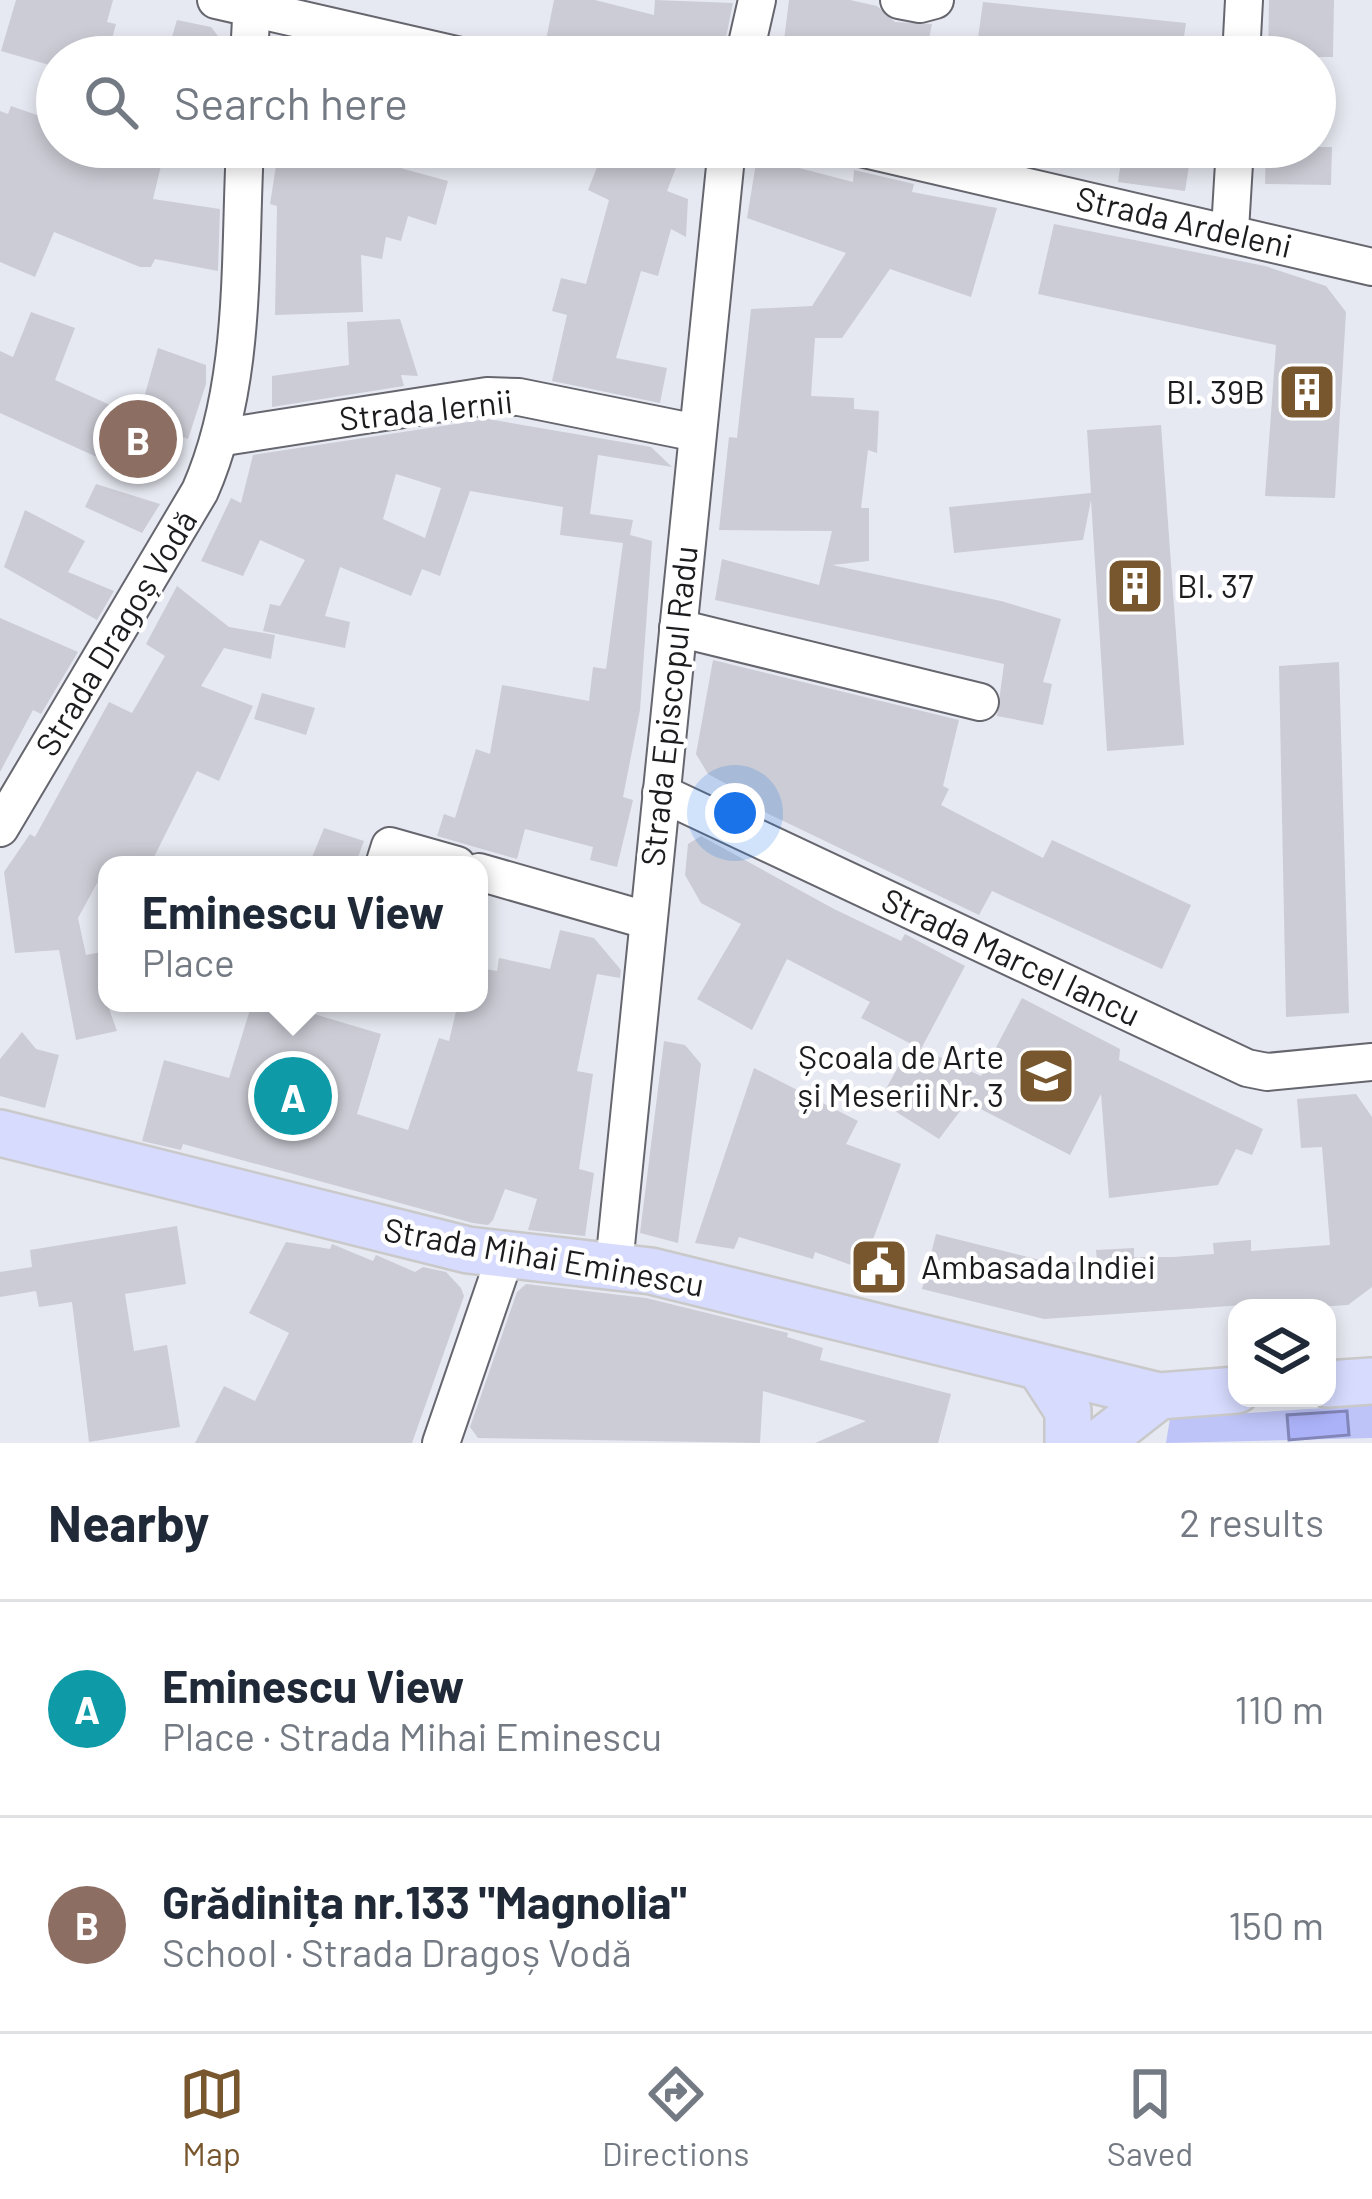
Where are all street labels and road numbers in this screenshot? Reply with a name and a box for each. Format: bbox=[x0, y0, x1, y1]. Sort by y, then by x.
street label: Strada Ardeleni bbox=[1072, 177, 1296, 265]
street label: Strada Iernii bbox=[337, 380, 515, 438]
street label: Strada Dragoș Vodă bbox=[26, 502, 204, 763]
street label: Strada Episcopul Radu bbox=[631, 544, 705, 868]
street label: Strada Marcel Iancu bbox=[876, 879, 1147, 1034]
street label: Strada Mihai Eminescu bbox=[381, 1208, 707, 1304]

